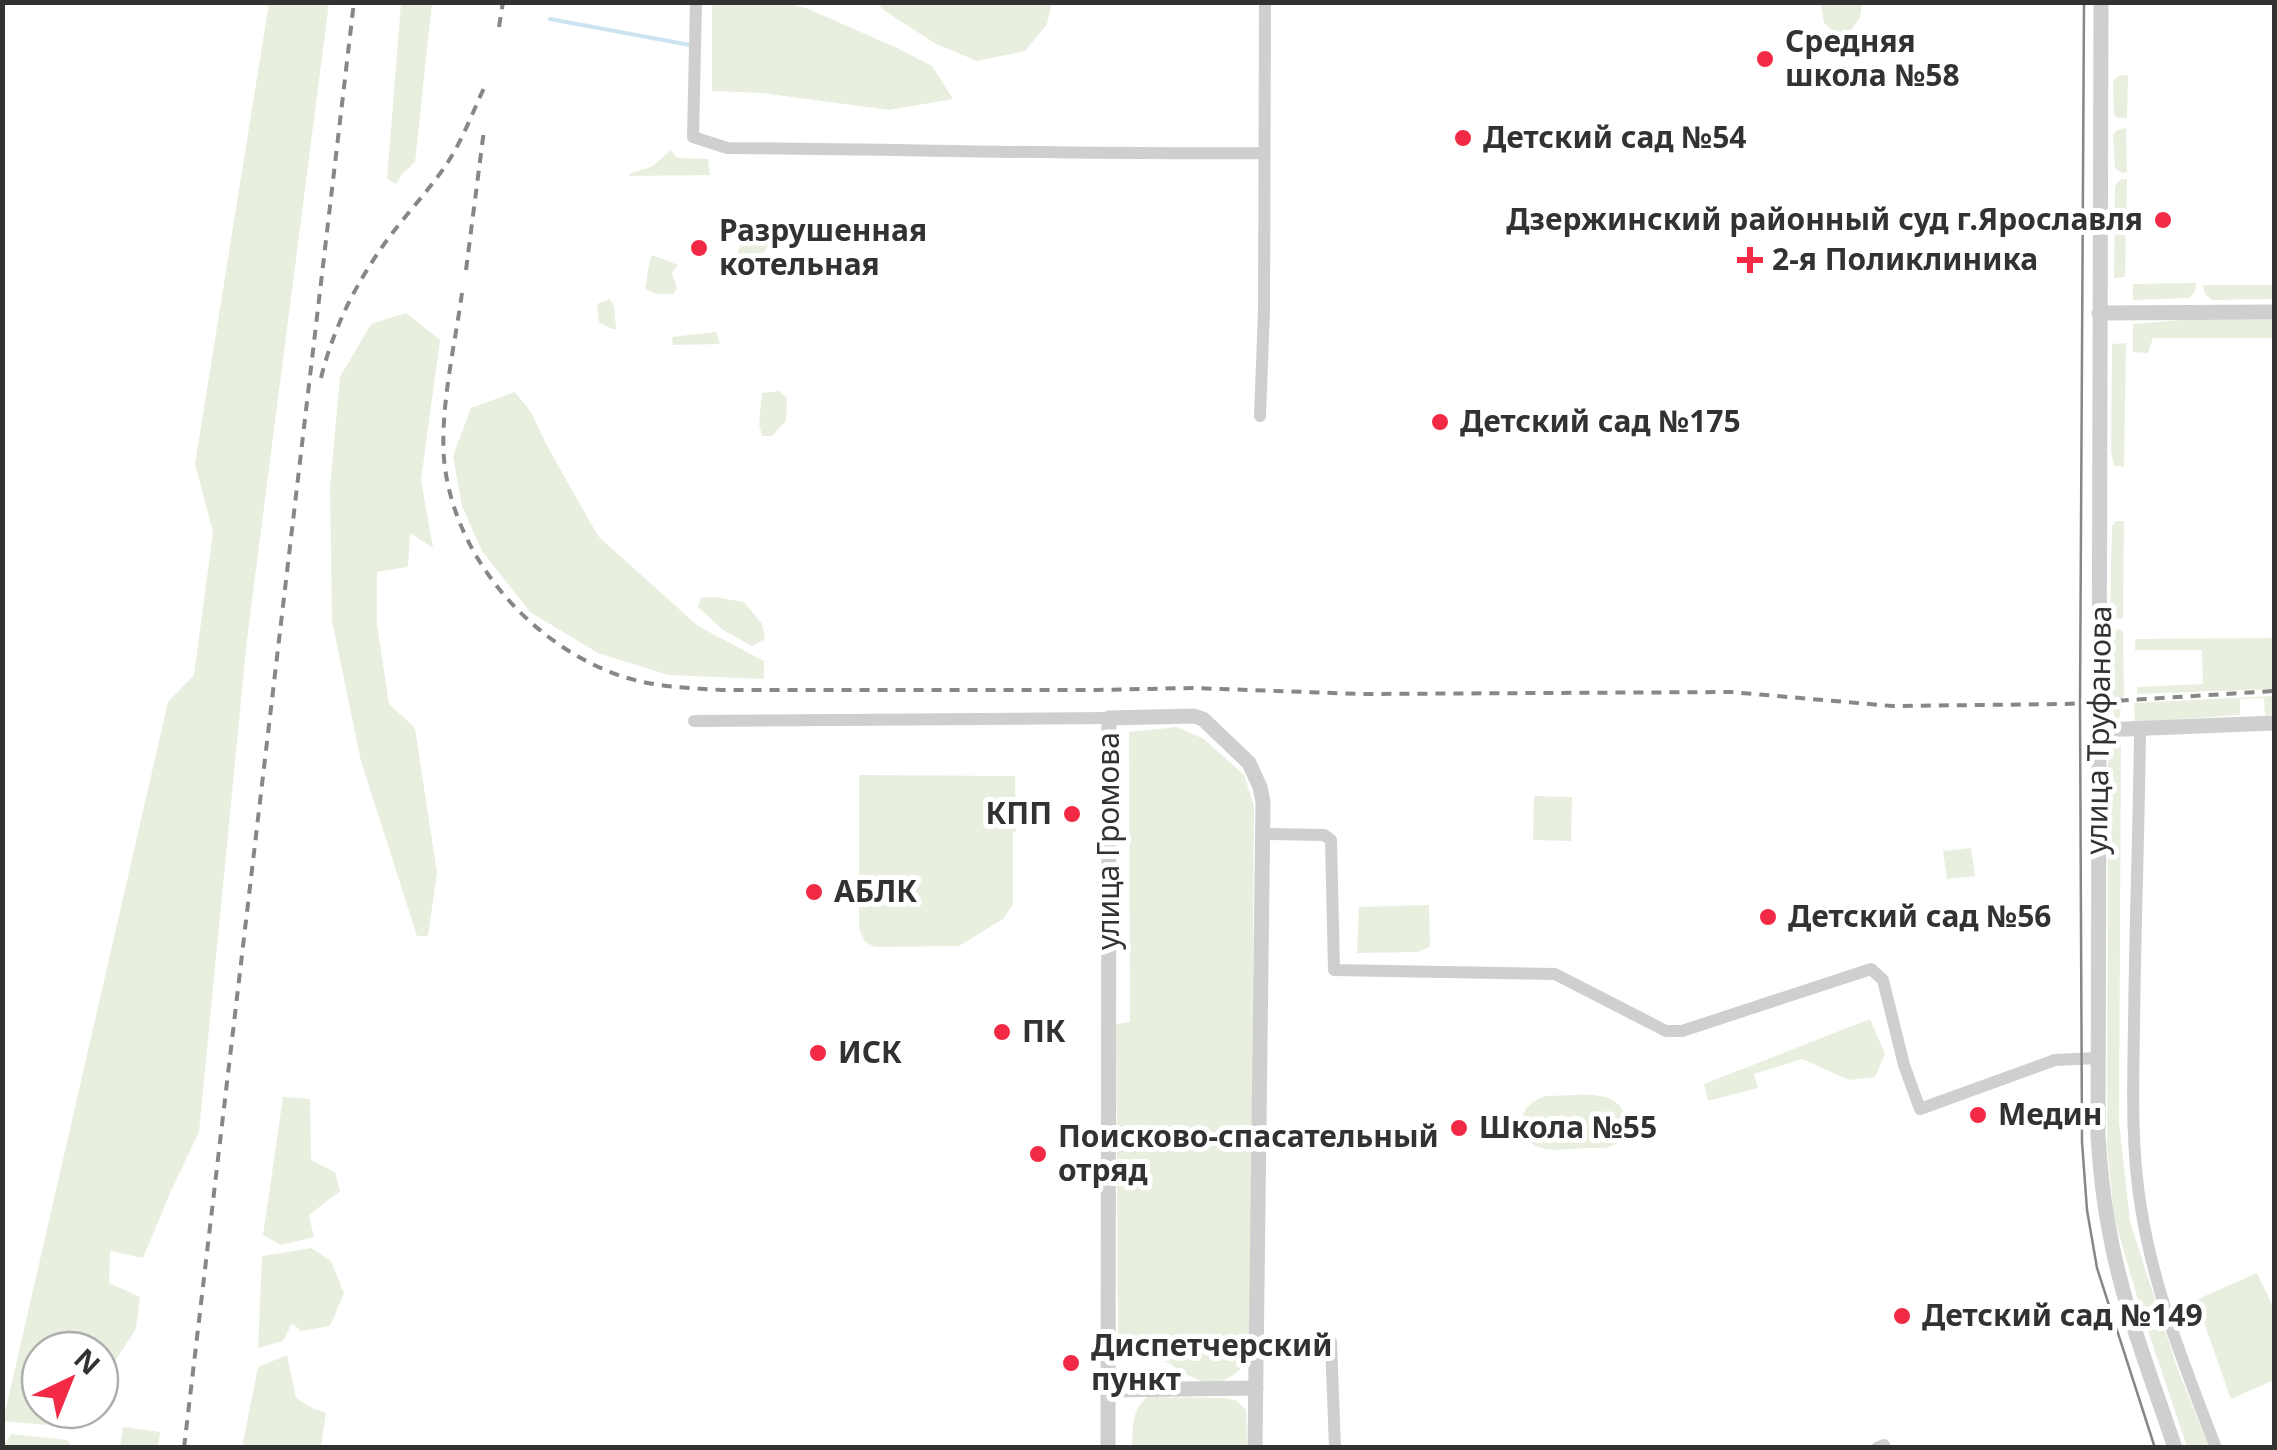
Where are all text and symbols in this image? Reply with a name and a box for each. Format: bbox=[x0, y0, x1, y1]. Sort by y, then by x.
place label: Средняя школа №58 bbox=[1785, 20, 1960, 95]
marker: Средняя школа №58 bbox=[1754, 48, 1776, 70]
place label: Детский сад №54 bbox=[1483, 116, 1746, 157]
marker: Детский сад №54 bbox=[1452, 127, 1474, 149]
place label: Дзержинский районный суд г.Ярославля bbox=[1506, 198, 2143, 239]
place label: Разрушенная котельная bbox=[719, 209, 927, 284]
marker: Дзержинский районный суд г.Ярославля bbox=[2152, 209, 2174, 231]
marker: Разрушенная котельная bbox=[688, 237, 710, 259]
place label: 2-я Поликлиника bbox=[1772, 238, 2038, 279]
marker: 2-я Поликлиника bbox=[1737, 247, 1763, 273]
place label: Детский сад №175 bbox=[1460, 400, 1741, 441]
marker: Детский сад №175 bbox=[1429, 411, 1451, 433]
street label: улица Труфанова bbox=[2075, 605, 2120, 855]
street label: улица Громова bbox=[1087, 732, 1128, 950]
place label: КПП bbox=[985, 792, 1052, 833]
marker: КПП bbox=[1061, 803, 1083, 825]
place label: АБЛК bbox=[834, 870, 917, 911]
marker: АБЛК bbox=[803, 881, 825, 903]
place label: Детский сад №56 bbox=[1788, 895, 2051, 936]
marker: Детский сад №56 bbox=[1757, 906, 1779, 928]
place label: ПК bbox=[1022, 1010, 1066, 1051]
marker: ПК bbox=[991, 1021, 1013, 1043]
place label: ИСК bbox=[838, 1031, 902, 1072]
marker: ИСК bbox=[807, 1042, 829, 1064]
place label: Медин bbox=[1998, 1093, 2103, 1134]
marker: Медин bbox=[1967, 1104, 1989, 1126]
place label: Школа №55 bbox=[1479, 1106, 1657, 1147]
place label: Поисково-спасательный отряд bbox=[1058, 1115, 1439, 1190]
marker: Школа №55 bbox=[1448, 1117, 1470, 1139]
marker: Поисково-спасательный отряд bbox=[1027, 1143, 1049, 1165]
place label: Детский сад №149 bbox=[1922, 1294, 2203, 1335]
marker: Детский сад №149 bbox=[1891, 1305, 1913, 1327]
place label: Диспетчерский пункт bbox=[1091, 1324, 1332, 1399]
north arrow bbox=[20, 1330, 120, 1430]
text: N bbox=[66, 1339, 109, 1383]
marker: Диспетчерский пункт bbox=[1060, 1352, 1082, 1374]

